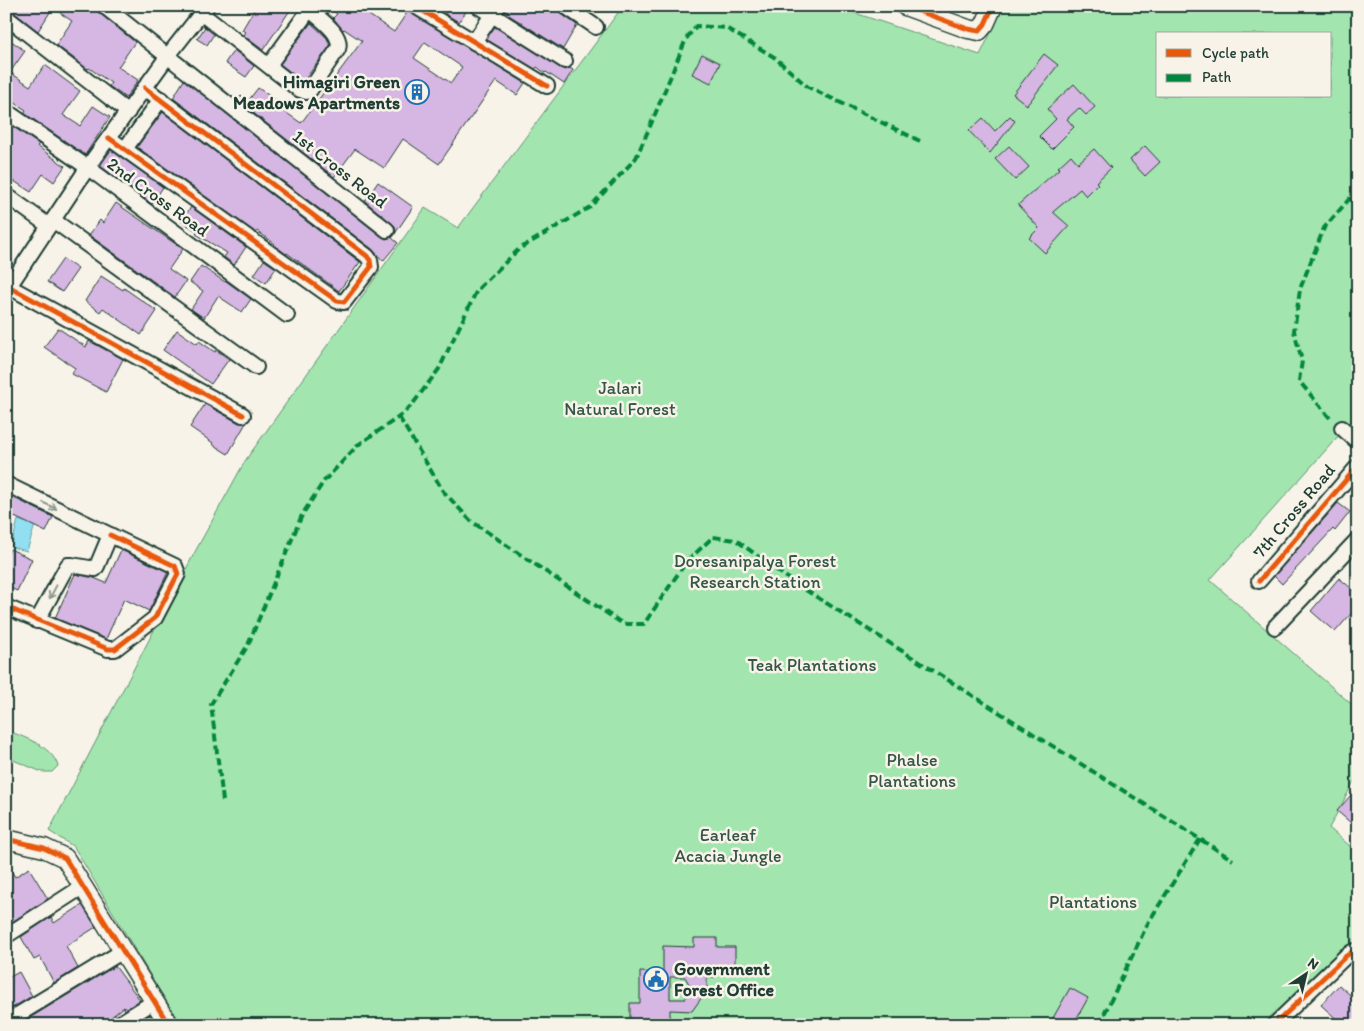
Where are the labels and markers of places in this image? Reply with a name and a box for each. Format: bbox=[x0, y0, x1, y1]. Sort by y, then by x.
place label: Himagiri Green Meadows Apartments bbox=[233, 71, 400, 114]
building icon: Himagiri Green Meadows Apartments bbox=[404, 79, 430, 105]
place label: Government Forest Office bbox=[674, 958, 775, 1001]
public building icon: Government Forest Office bbox=[643, 966, 669, 992]

